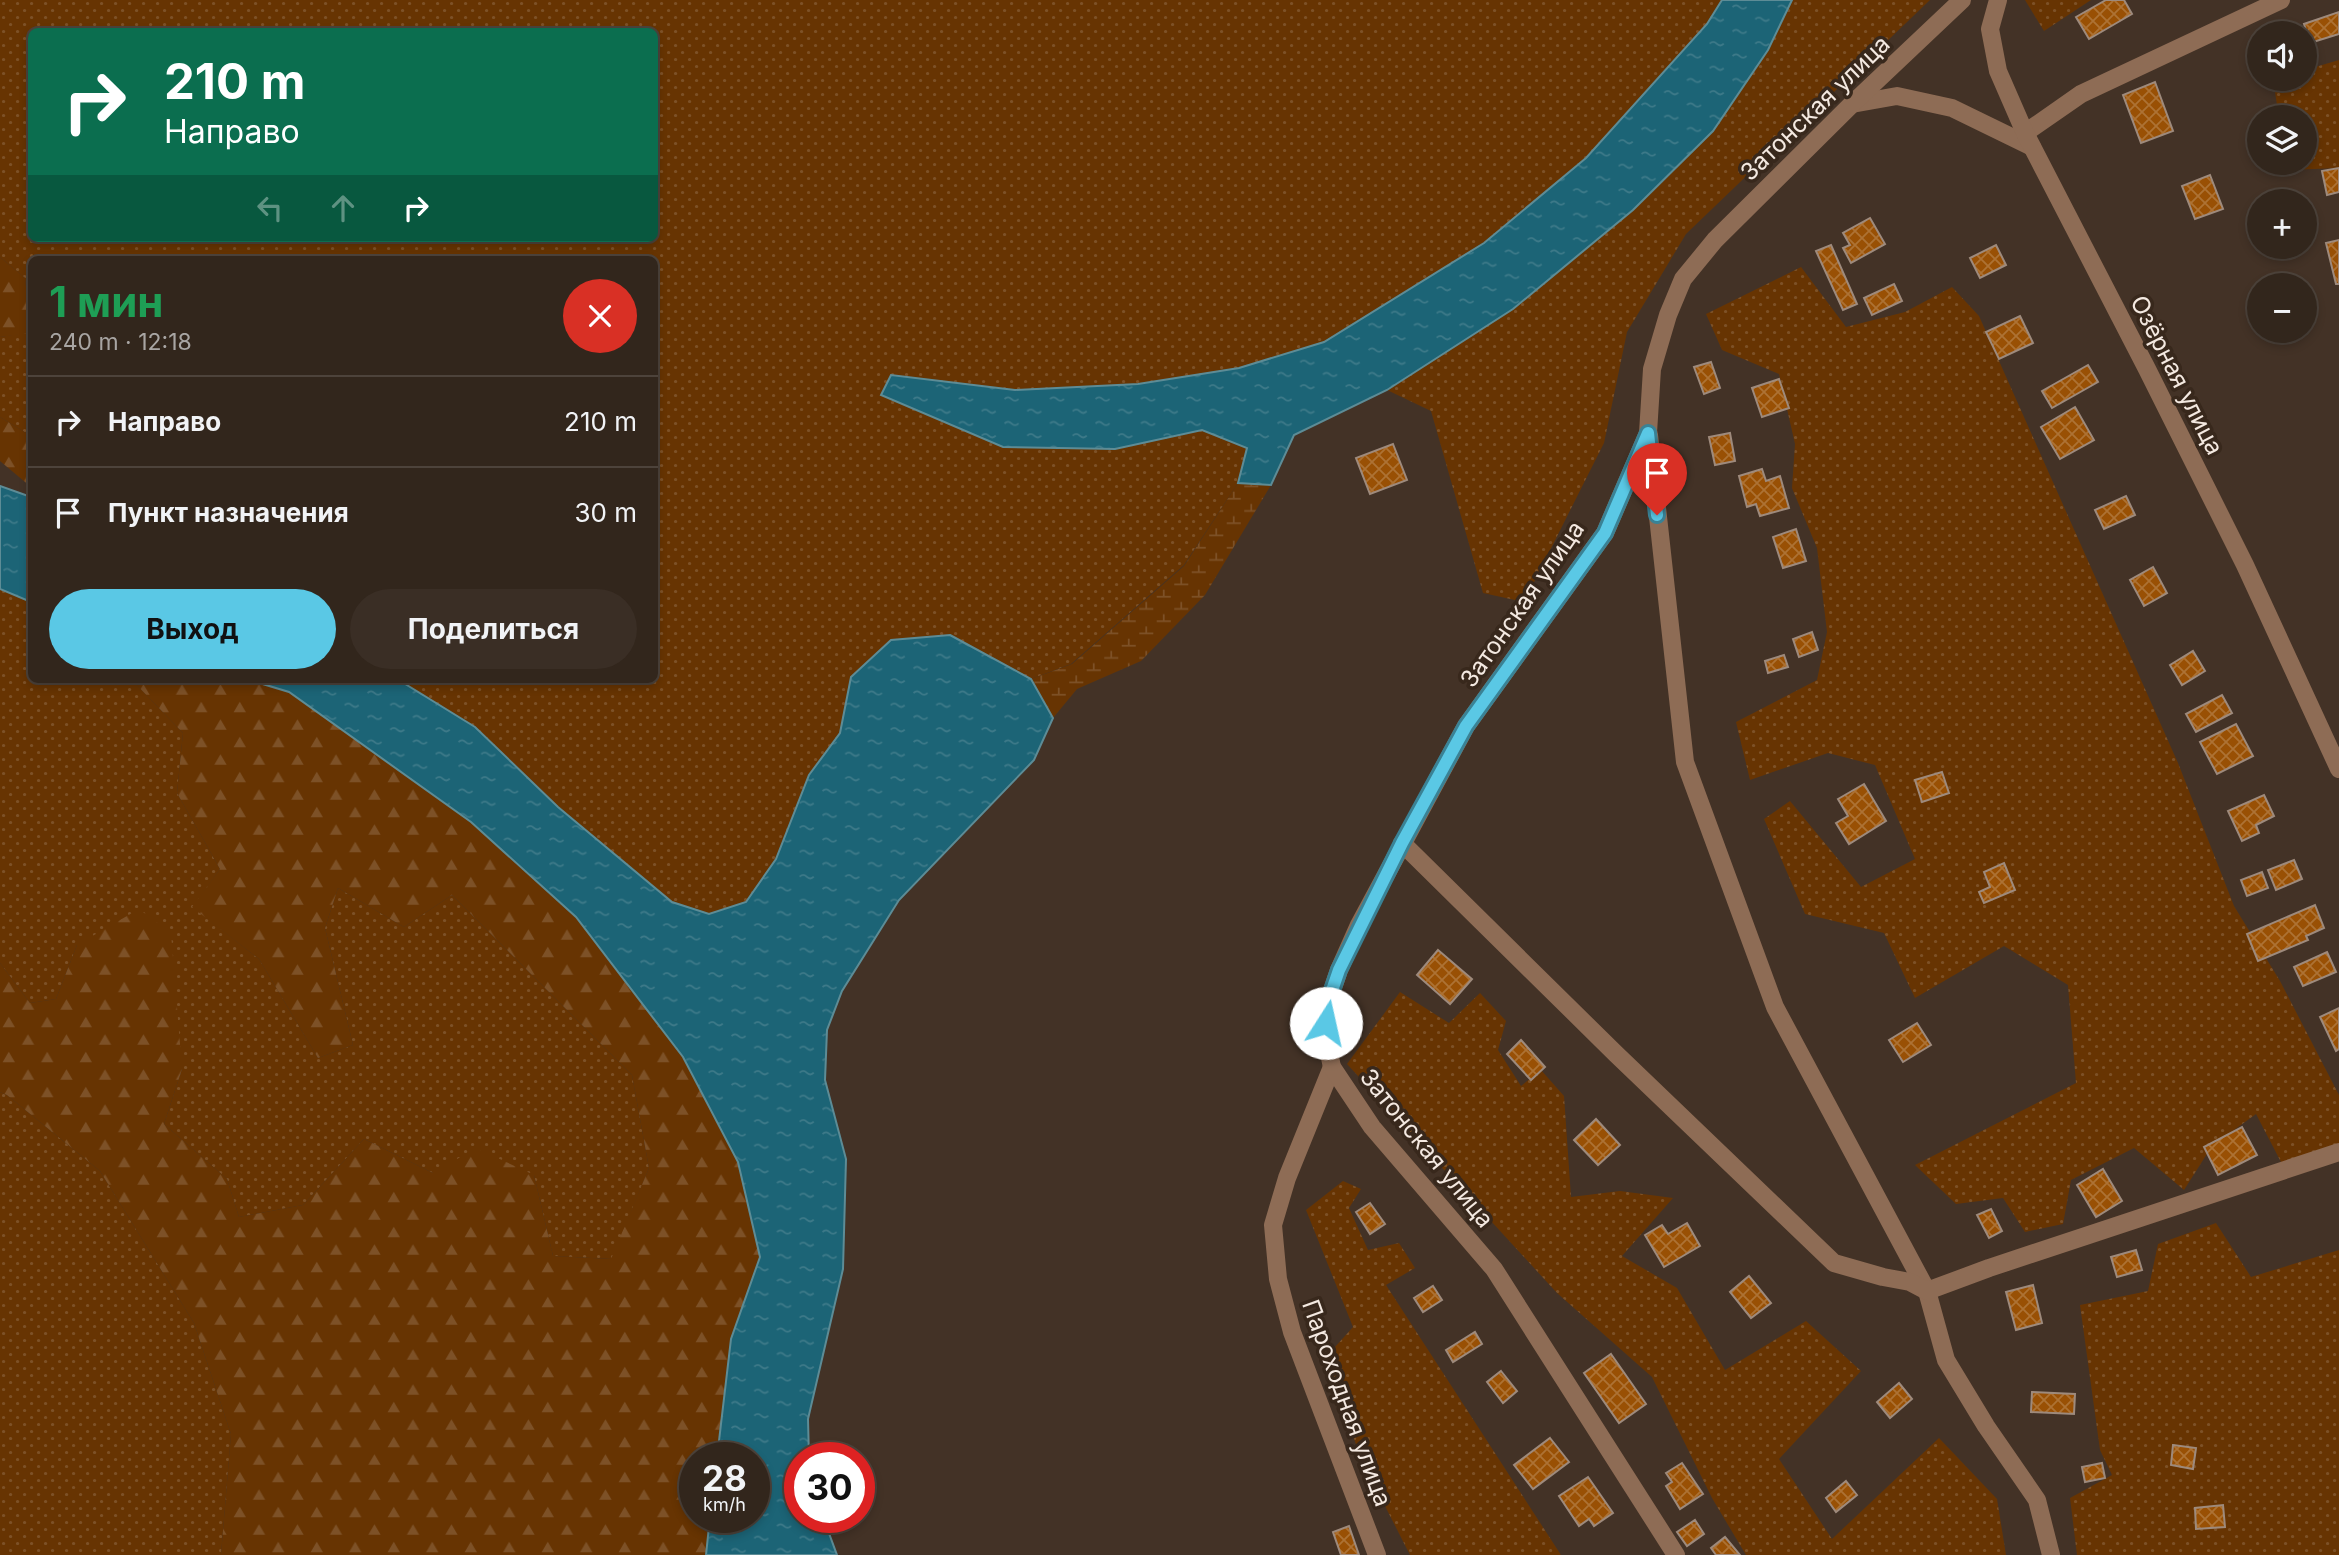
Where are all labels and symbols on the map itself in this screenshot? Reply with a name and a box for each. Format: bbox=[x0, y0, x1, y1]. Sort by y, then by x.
street label: Затонская улица bbox=[1734, 29, 1896, 187]
street label: Озёрная улица bbox=[2124, 291, 2230, 459]
pin bbox=[1627, 443, 1687, 515]
street label: Затонская улица bbox=[1454, 515, 1590, 693]
position arrow bbox=[1289, 986, 1363, 1060]
street label: Затонская улица bbox=[1354, 1063, 1500, 1233]
street label: Пароходная улица bbox=[1296, 1296, 1398, 1510]
speed limit sign: 30 bbox=[784, 1442, 875, 1533]

